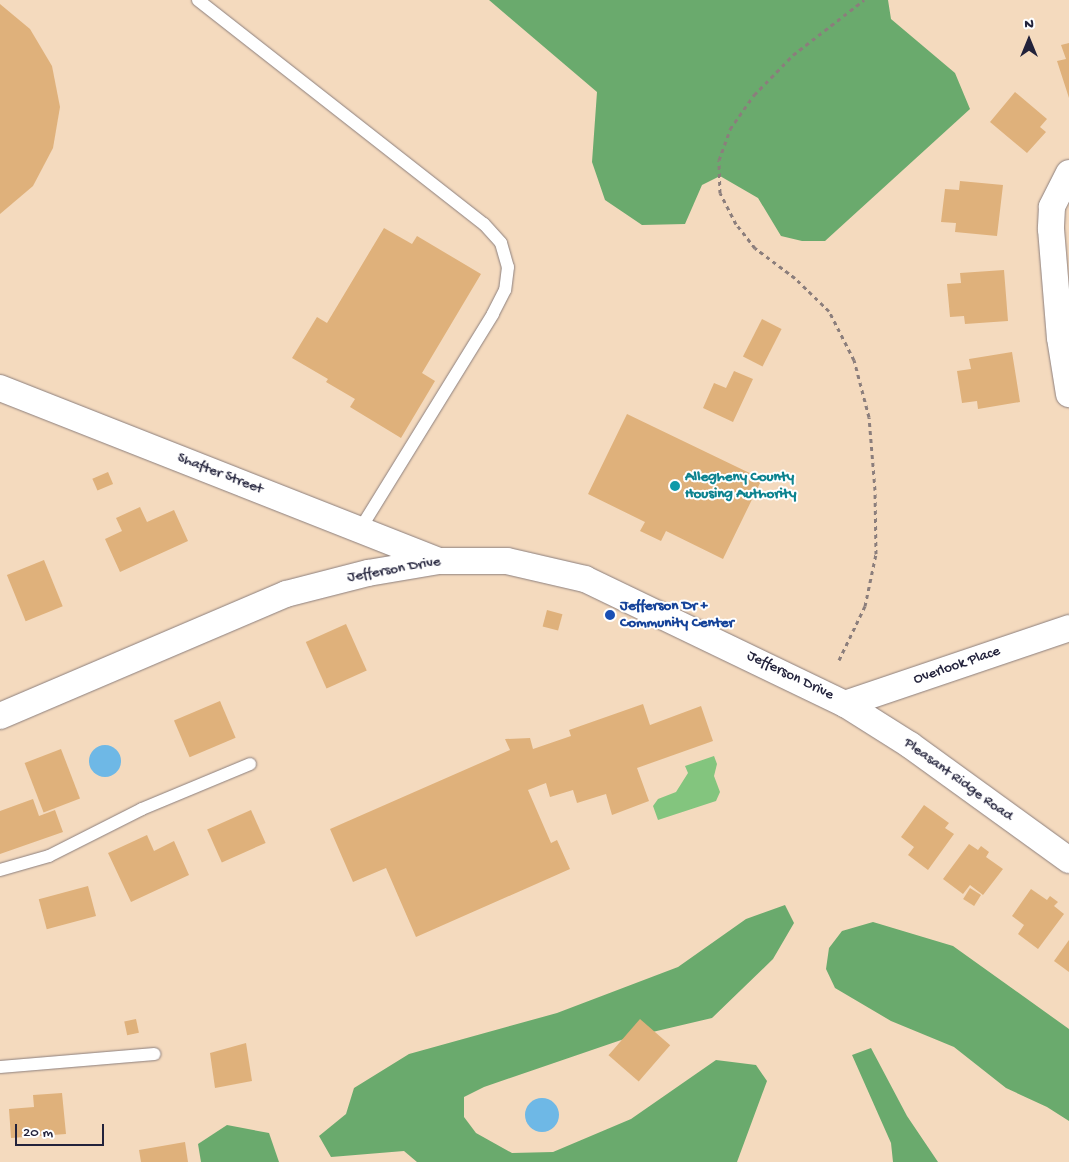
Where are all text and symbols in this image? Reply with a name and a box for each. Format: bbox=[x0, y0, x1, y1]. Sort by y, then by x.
north arrow bbox=[1004, 15, 1054, 65]
text: N bbox=[1024, 16, 1034, 33]
street label: Shafter Street bbox=[174, 449, 266, 499]
place label: Allegheny County Housing Authority bbox=[685, 468, 796, 503]
marker: Allegheny County Housing Authority bbox=[669, 480, 681, 492]
street label: Jefferson Drive bbox=[346, 553, 442, 587]
place label: Jefferson Dr + Community Center bbox=[620, 597, 734, 632]
marker: Jefferson Dr + Community Center bbox=[604, 609, 616, 621]
street label: Overlook Place bbox=[911, 643, 1003, 689]
street label: Jefferson Drive bbox=[744, 647, 836, 705]
street label: Pleasant Ridge Road bbox=[900, 734, 1016, 826]
scale bar bbox=[18, 1114, 106, 1146]
text: 20 m bbox=[23, 1124, 53, 1142]

